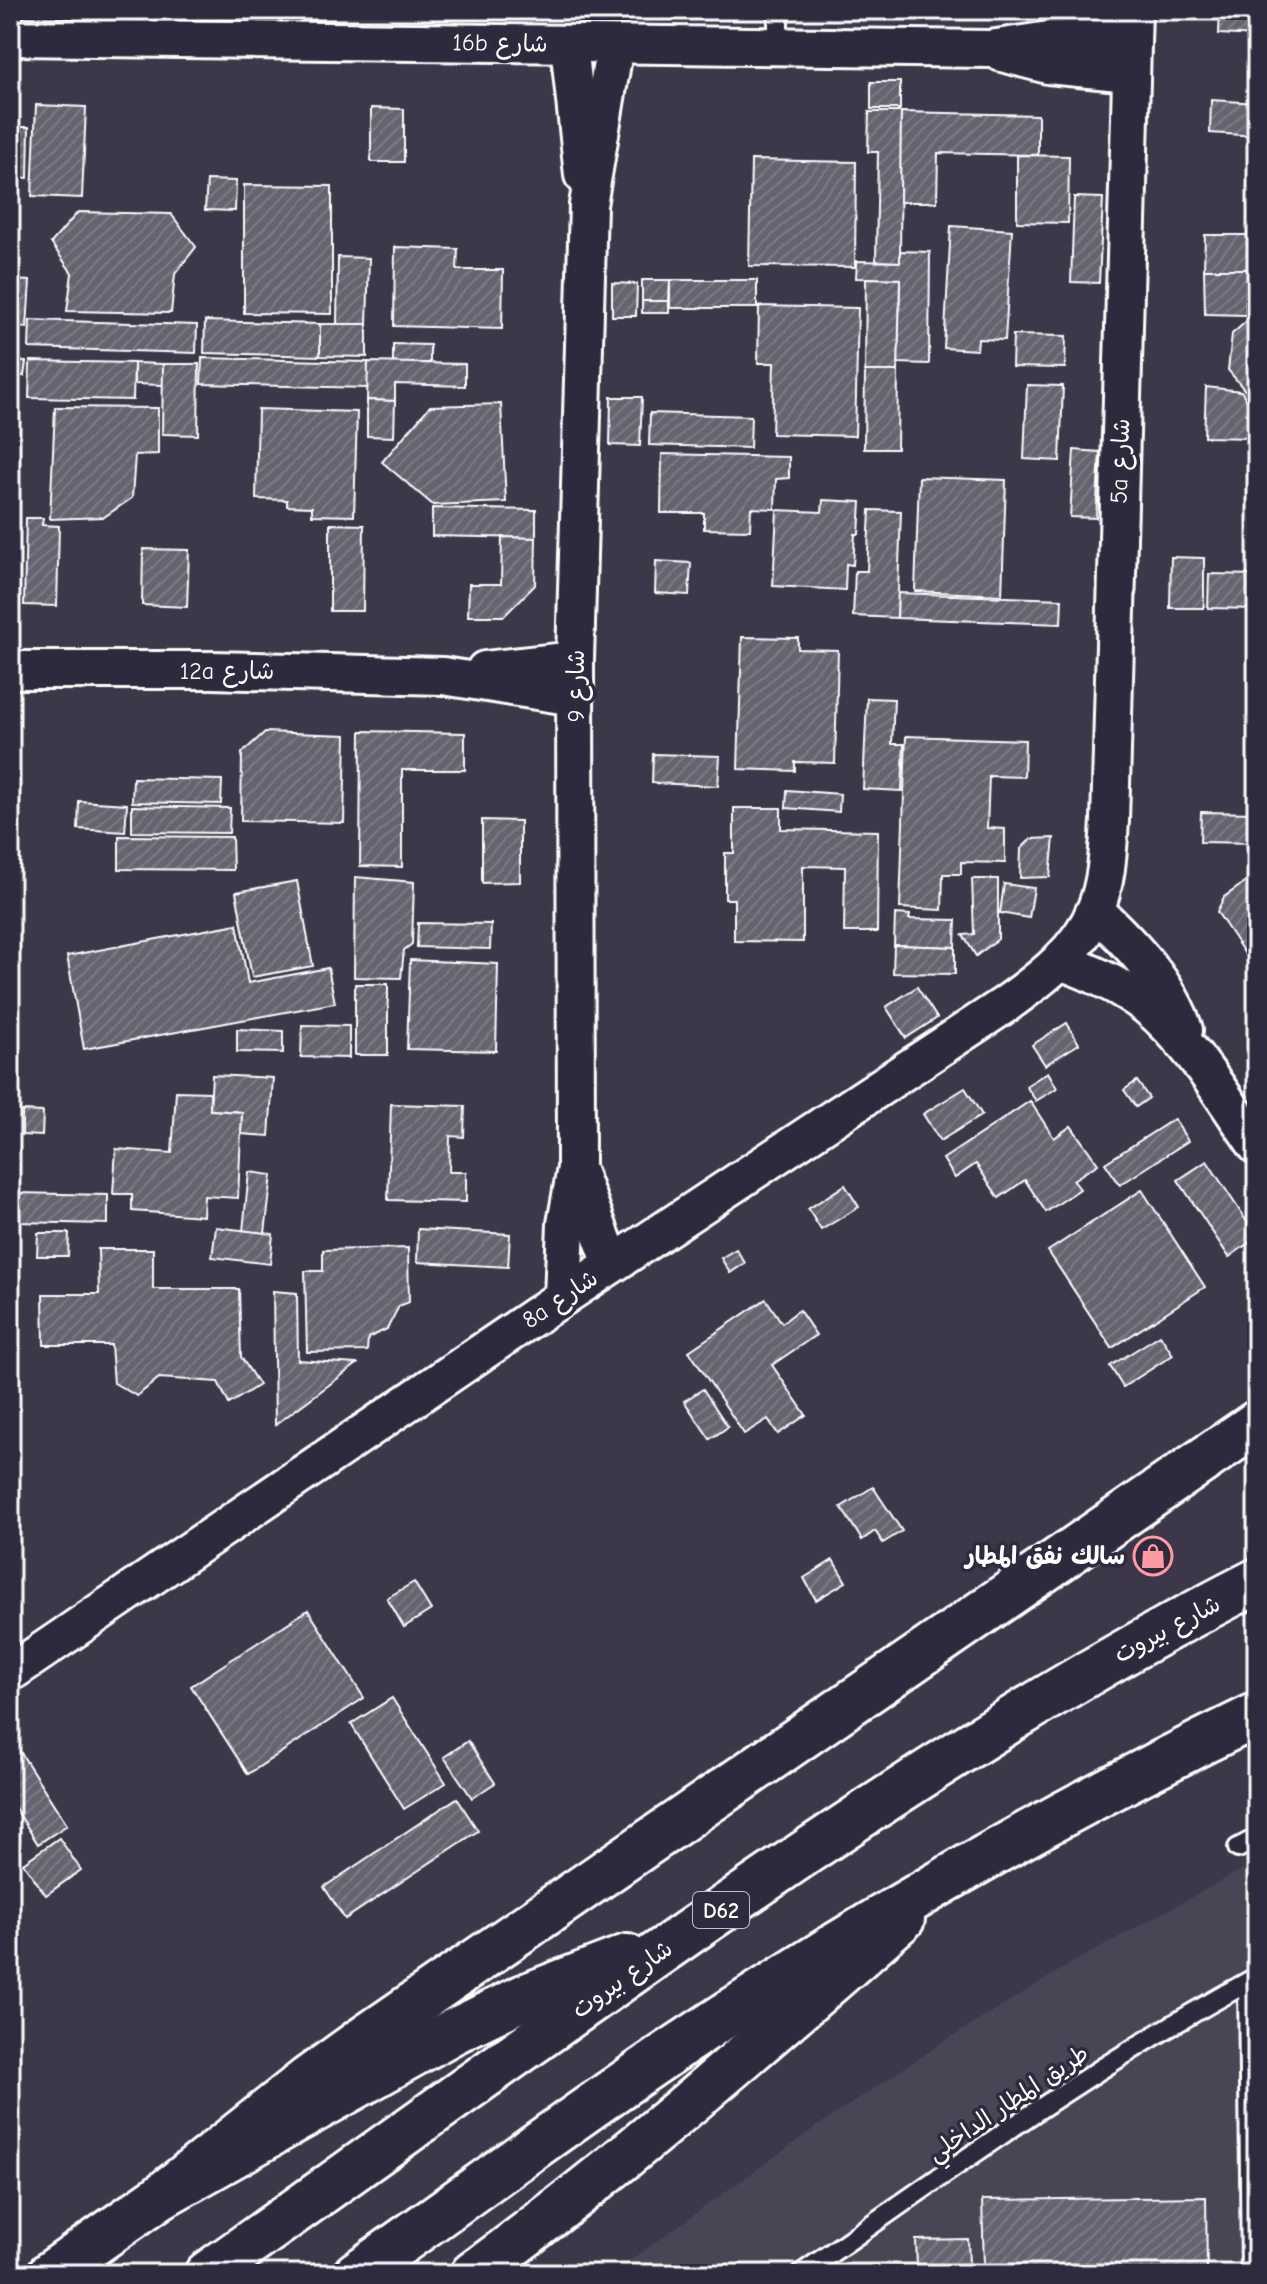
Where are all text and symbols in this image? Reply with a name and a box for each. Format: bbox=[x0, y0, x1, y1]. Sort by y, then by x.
street label: 16b شارع bbox=[452, 28, 548, 61]
street label: 5a شارع bbox=[1105, 418, 1138, 504]
street label: شارع 9 bbox=[562, 650, 593, 722]
street label: 12a شارع bbox=[180, 657, 274, 688]
street label: 8a شارع bbox=[517, 1264, 605, 1337]
shop icon: سالك نفق المطار bbox=[1132, 1535, 1174, 1577]
place label: سالك نفق المطار bbox=[964, 1542, 1125, 1570]
street label: شارع بيروت bbox=[1109, 1589, 1226, 1671]
road number: D62 bbox=[693, 1892, 749, 1928]
street label: شارع بيروت bbox=[566, 1934, 679, 2026]
street label: طريق المطار الداخلي bbox=[922, 2039, 1098, 2173]

